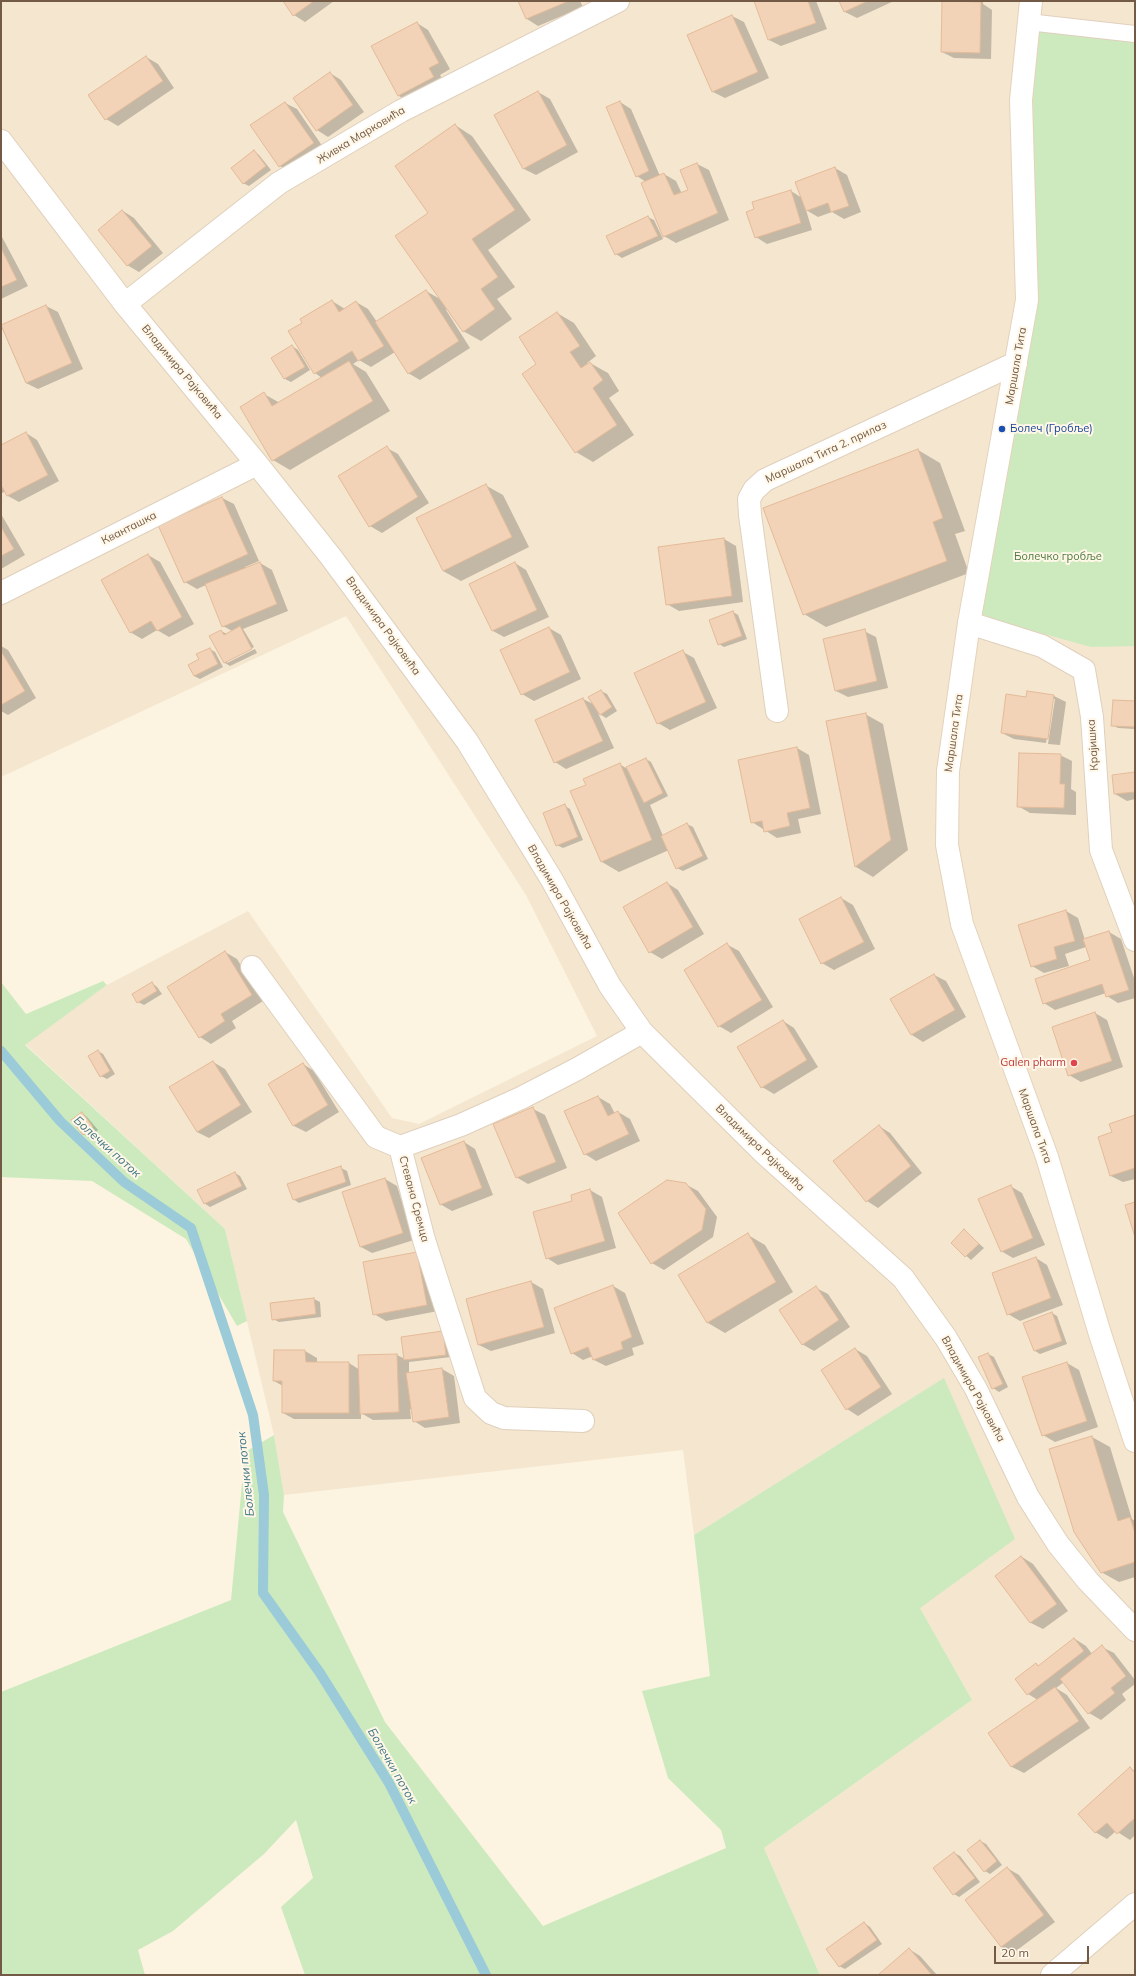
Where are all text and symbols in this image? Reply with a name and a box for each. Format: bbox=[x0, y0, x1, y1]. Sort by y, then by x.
street label: Живка Марковића bbox=[315, 104, 407, 166]
street label: Владимира Рајковића bbox=[139, 322, 225, 422]
street label: Маршала Тита bbox=[1003, 326, 1029, 406]
street label: Маршала Тита 2. прилаз bbox=[763, 418, 889, 486]
place label: Болеч (Гробље) bbox=[1010, 422, 1093, 436]
marker: Болеч (Гробље) bbox=[997, 424, 1007, 434]
street label: Кванташка bbox=[99, 509, 159, 547]
park label: Болечко гробље bbox=[1014, 550, 1102, 564]
street label: Владимира Рајковића bbox=[343, 574, 423, 678]
street label: Маршала Тита bbox=[942, 693, 966, 773]
street label: Крајишка bbox=[1085, 719, 1101, 771]
street label: Владимира Рајковића bbox=[525, 842, 595, 952]
place label: Galen pharm bbox=[1000, 1056, 1066, 1070]
marker: Galen pharm bbox=[1069, 1058, 1079, 1068]
street label: Маршала Тита bbox=[1015, 1087, 1055, 1165]
street label: Владимира Рајковића bbox=[713, 1102, 807, 1194]
water label: Болечки поток bbox=[71, 1113, 143, 1181]
street label: Стевана Сремца bbox=[396, 1154, 432, 1244]
street label: Владимира Рајковића bbox=[938, 1334, 1008, 1444]
water label: Болечки поток bbox=[234, 1431, 258, 1517]
water label: Болечки поток bbox=[364, 1726, 420, 1806]
scale bar bbox=[996, 1938, 1091, 1964]
text: 20 m bbox=[1001, 1945, 1029, 1960]

